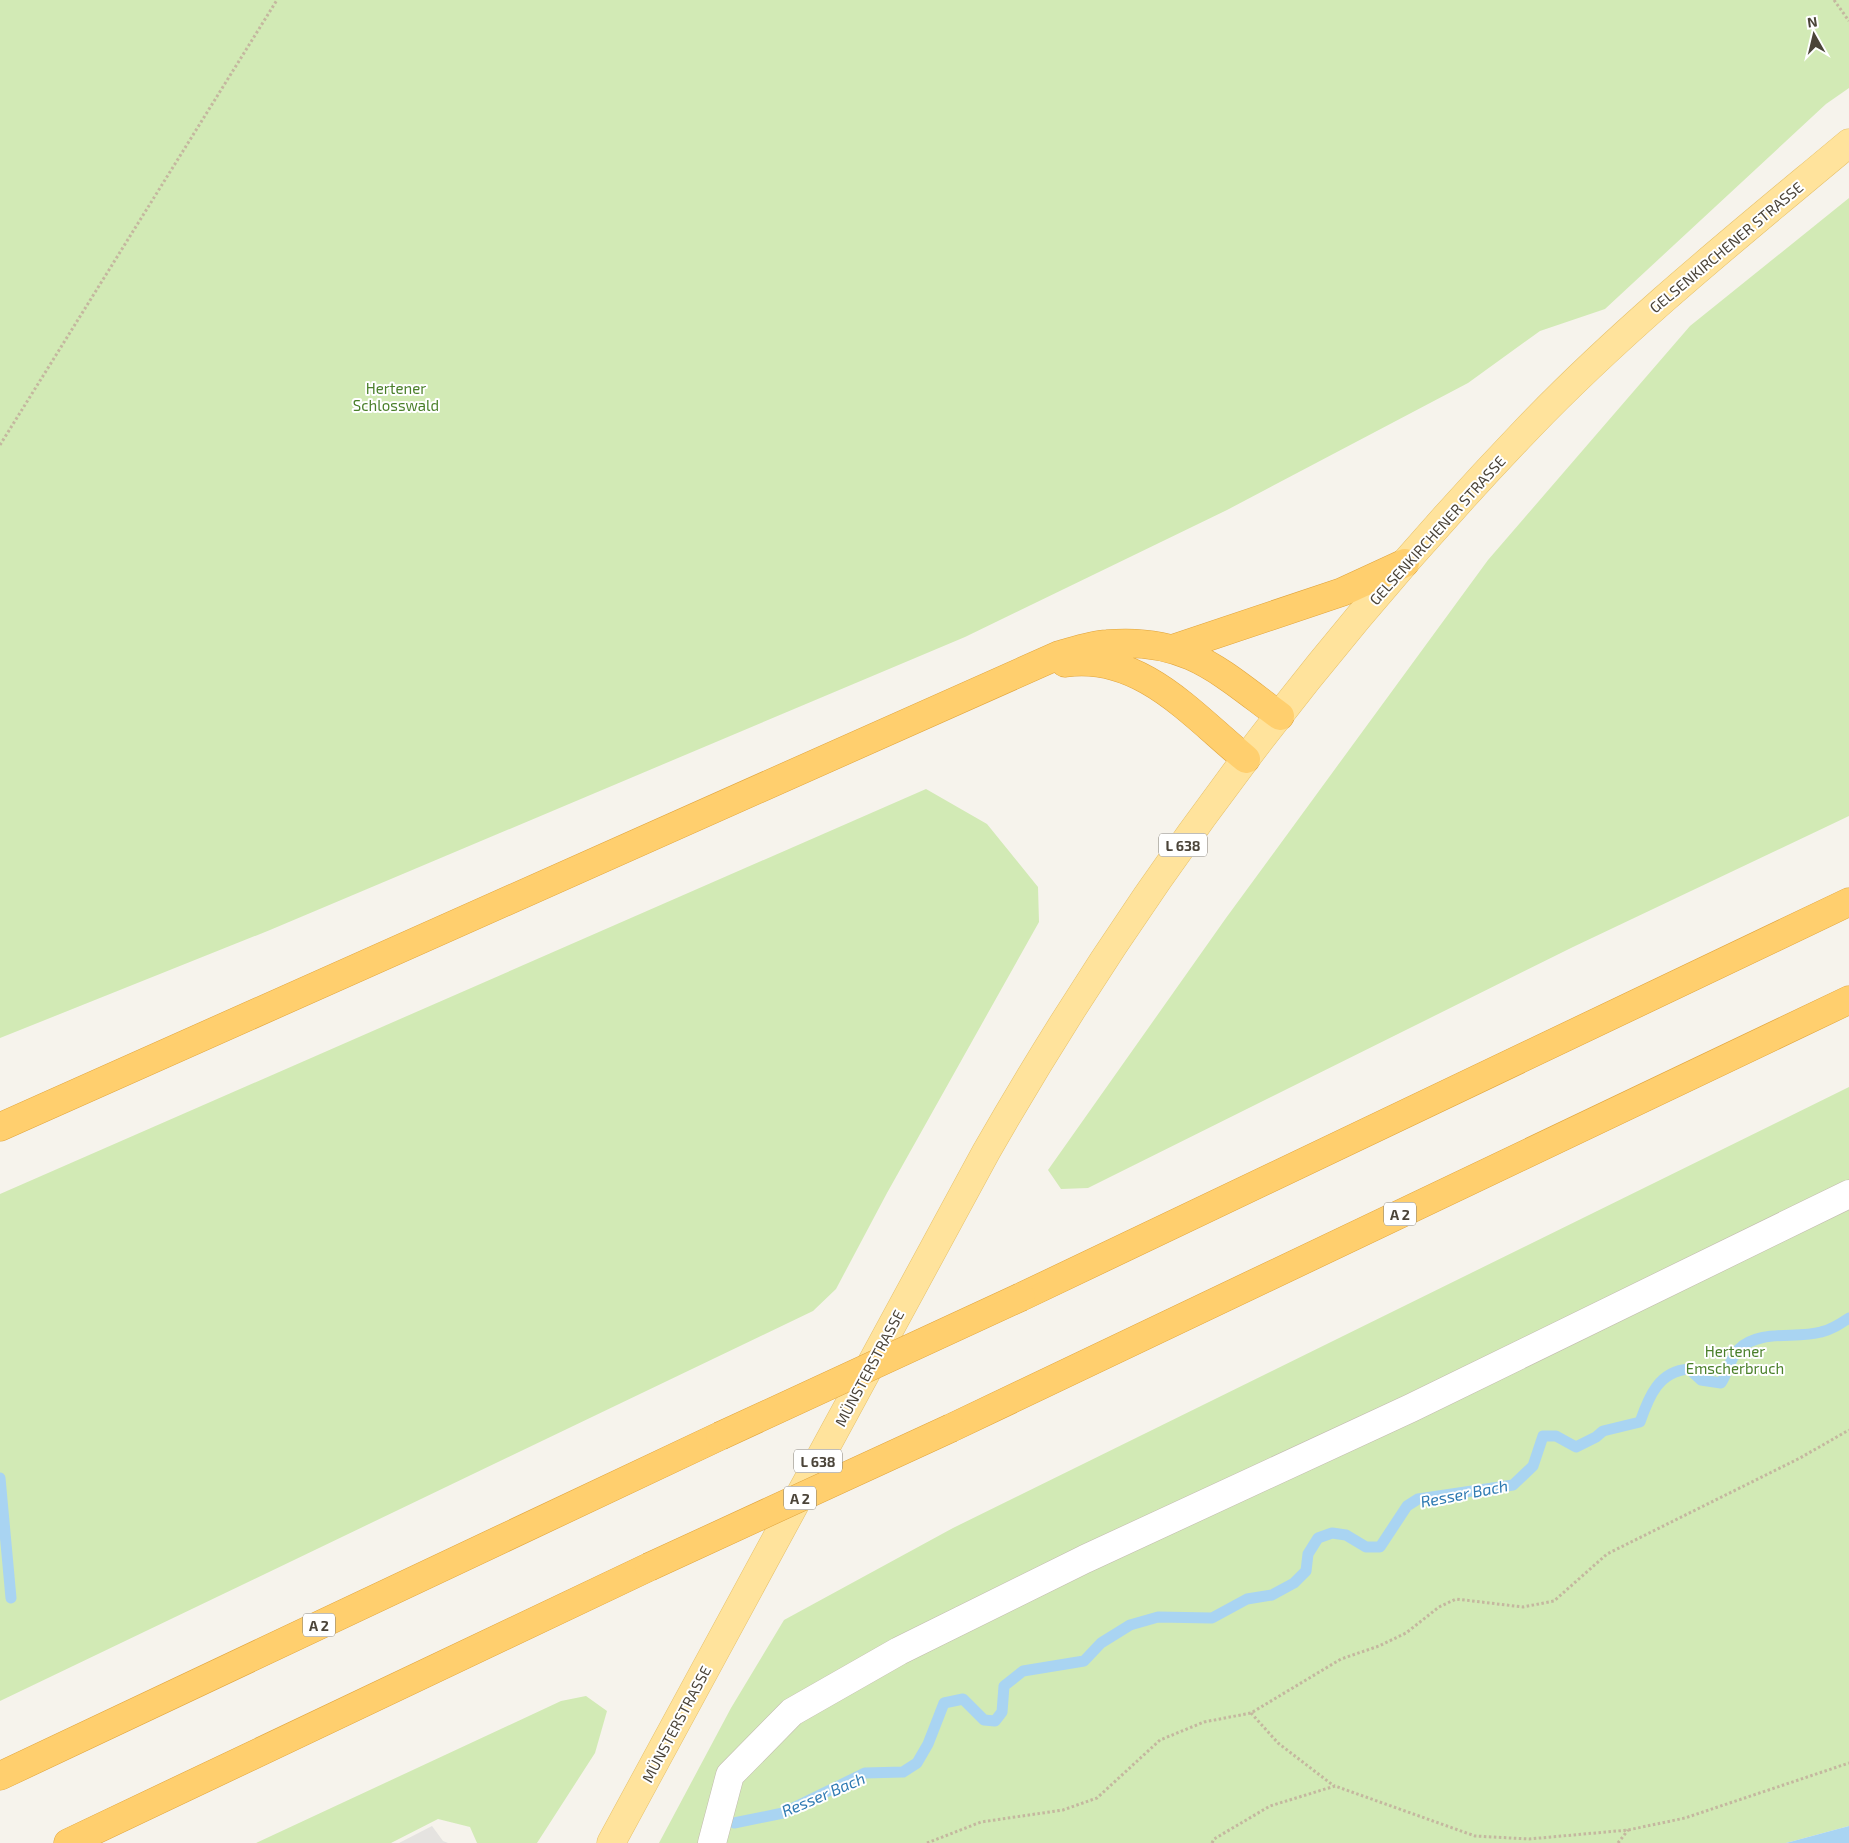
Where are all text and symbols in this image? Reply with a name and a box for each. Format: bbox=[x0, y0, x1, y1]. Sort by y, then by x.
north arrow bbox=[1789, 10, 1839, 60]
text: N bbox=[1806, 13, 1818, 31]
street label: GELSENKIRCHENER STRASSE bbox=[1646, 178, 1806, 316]
park label: Hertener Schlosswald bbox=[353, 379, 439, 414]
street label: GELSENKIRCHENER STRASSE bbox=[1365, 452, 1509, 608]
road number: L 638 bbox=[1159, 834, 1207, 856]
road number: A 2 bbox=[1384, 1202, 1416, 1226]
street label: MÜNSTERSTRASSE bbox=[831, 1307, 907, 1429]
park label: Hertener Emscherbruch bbox=[1686, 1342, 1784, 1377]
road number: L 638 bbox=[794, 1450, 842, 1472]
water label: Resser Bach bbox=[1419, 1475, 1509, 1511]
road number: A 2 bbox=[784, 1486, 816, 1510]
road number: A 2 bbox=[303, 1614, 335, 1636]
street label: MÜNSTERSTRASSE bbox=[638, 1663, 714, 1785]
water label: Resser Bach bbox=[778, 1768, 868, 1820]

